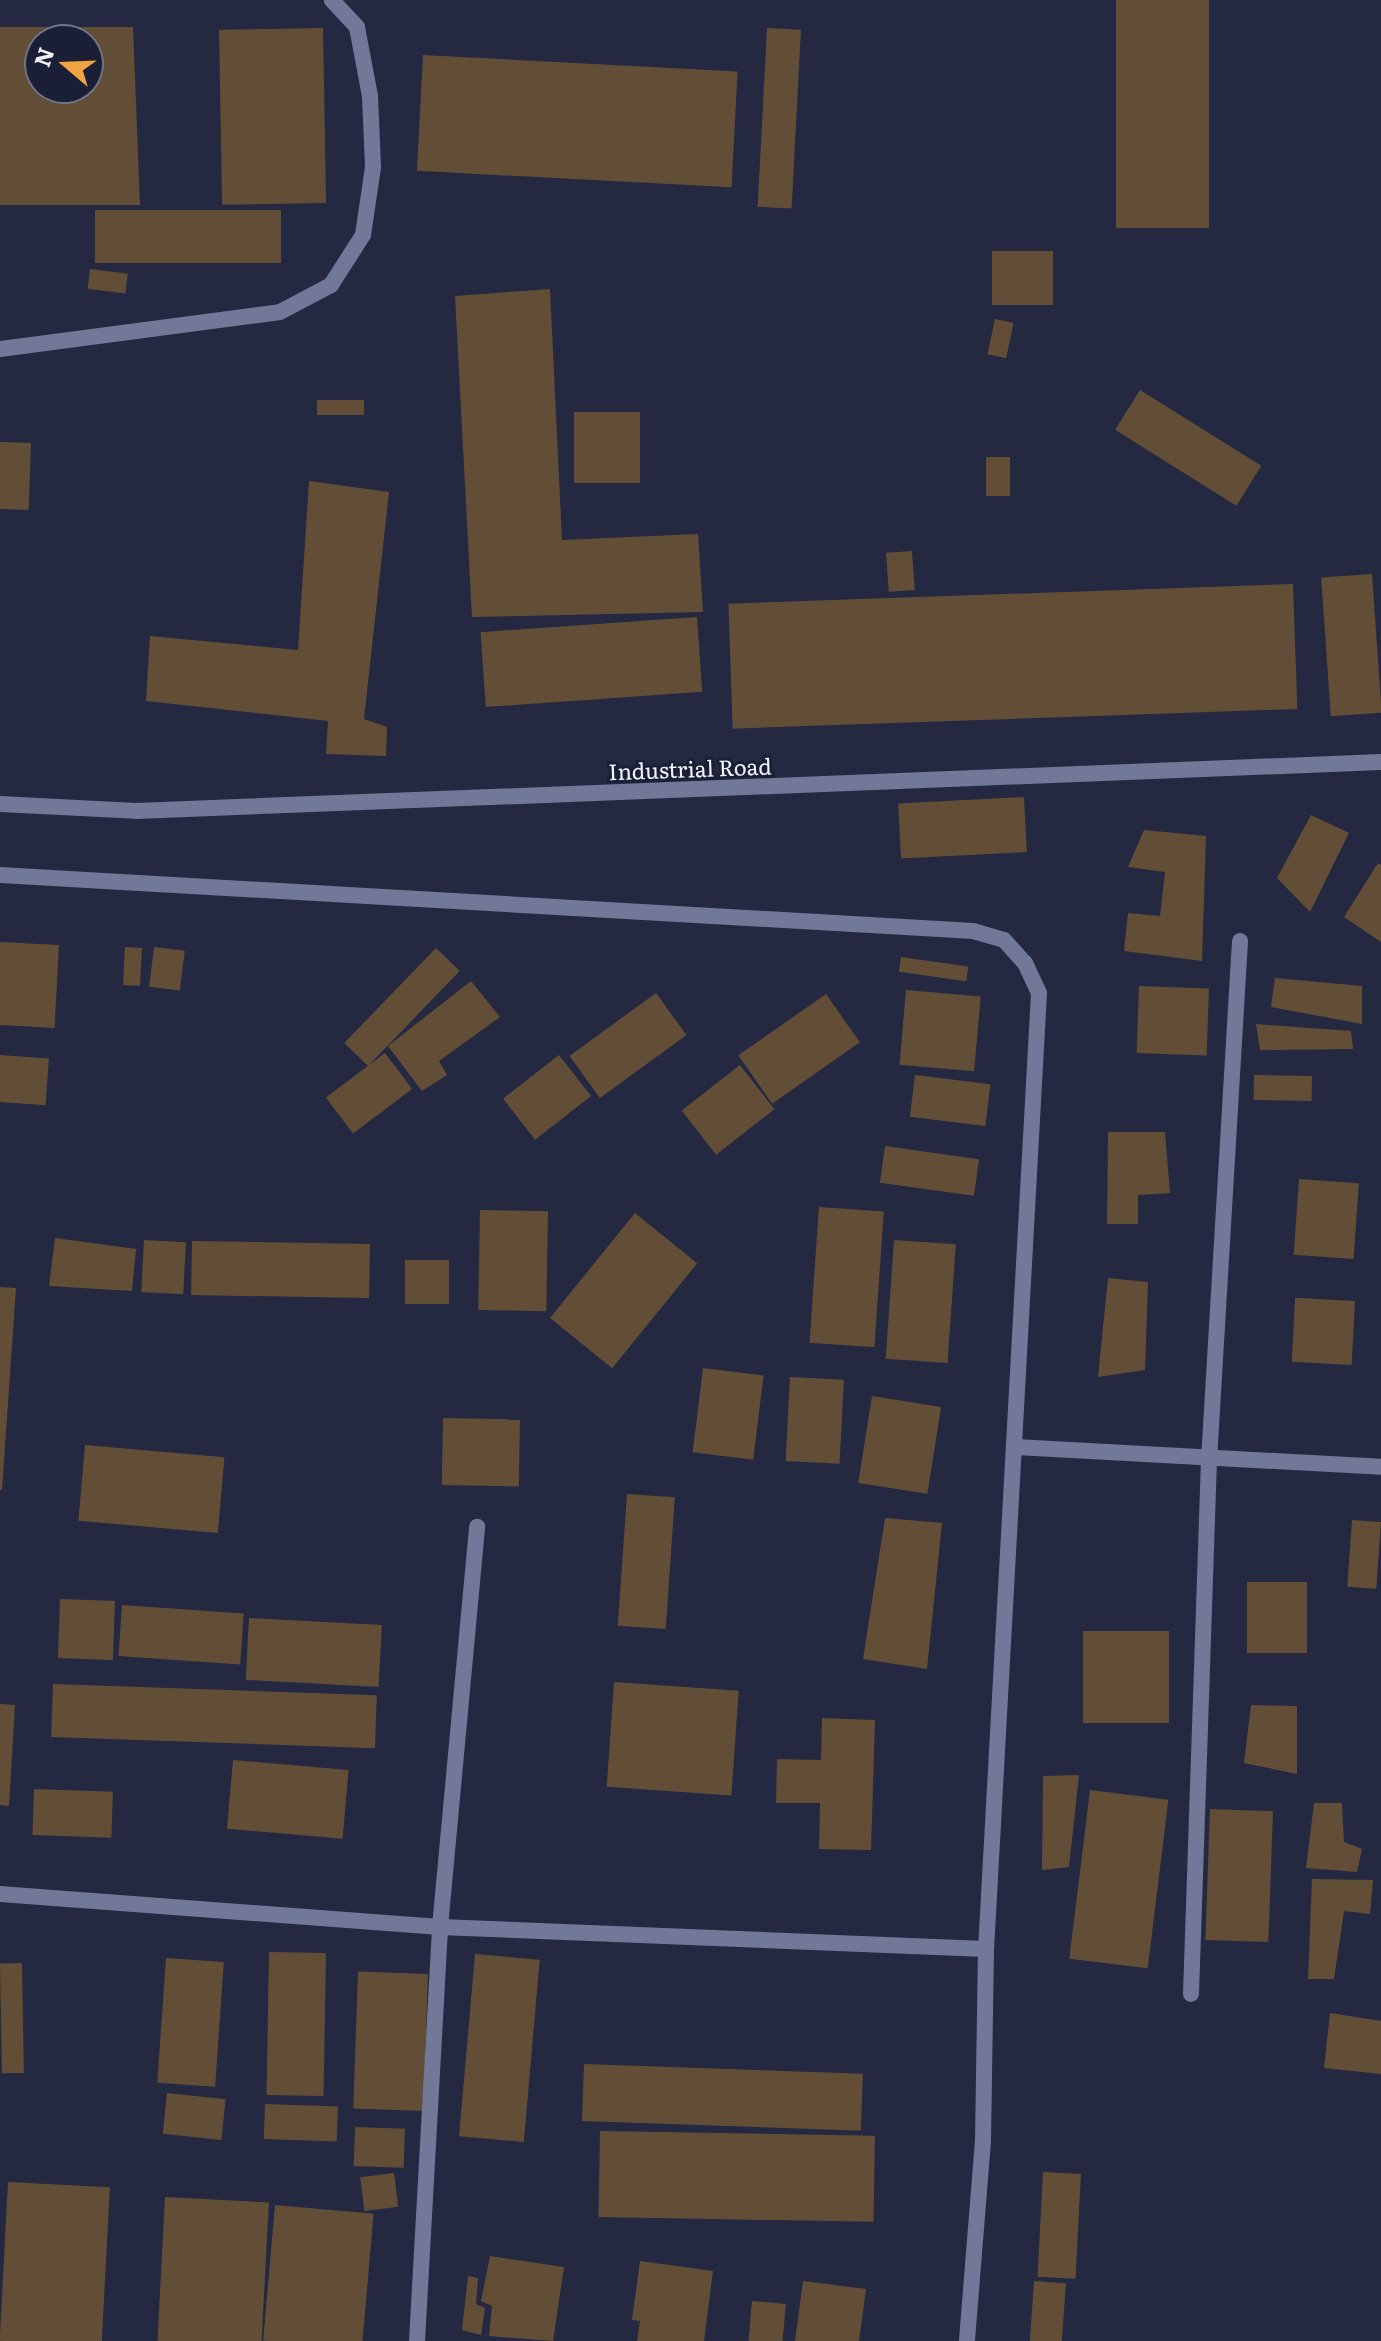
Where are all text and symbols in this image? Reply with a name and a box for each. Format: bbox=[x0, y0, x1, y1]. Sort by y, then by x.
north arrow bbox=[24, 24, 104, 104]
text: N bbox=[24, 43, 61, 71]
street label: Industrial Road bbox=[608, 752, 772, 784]

